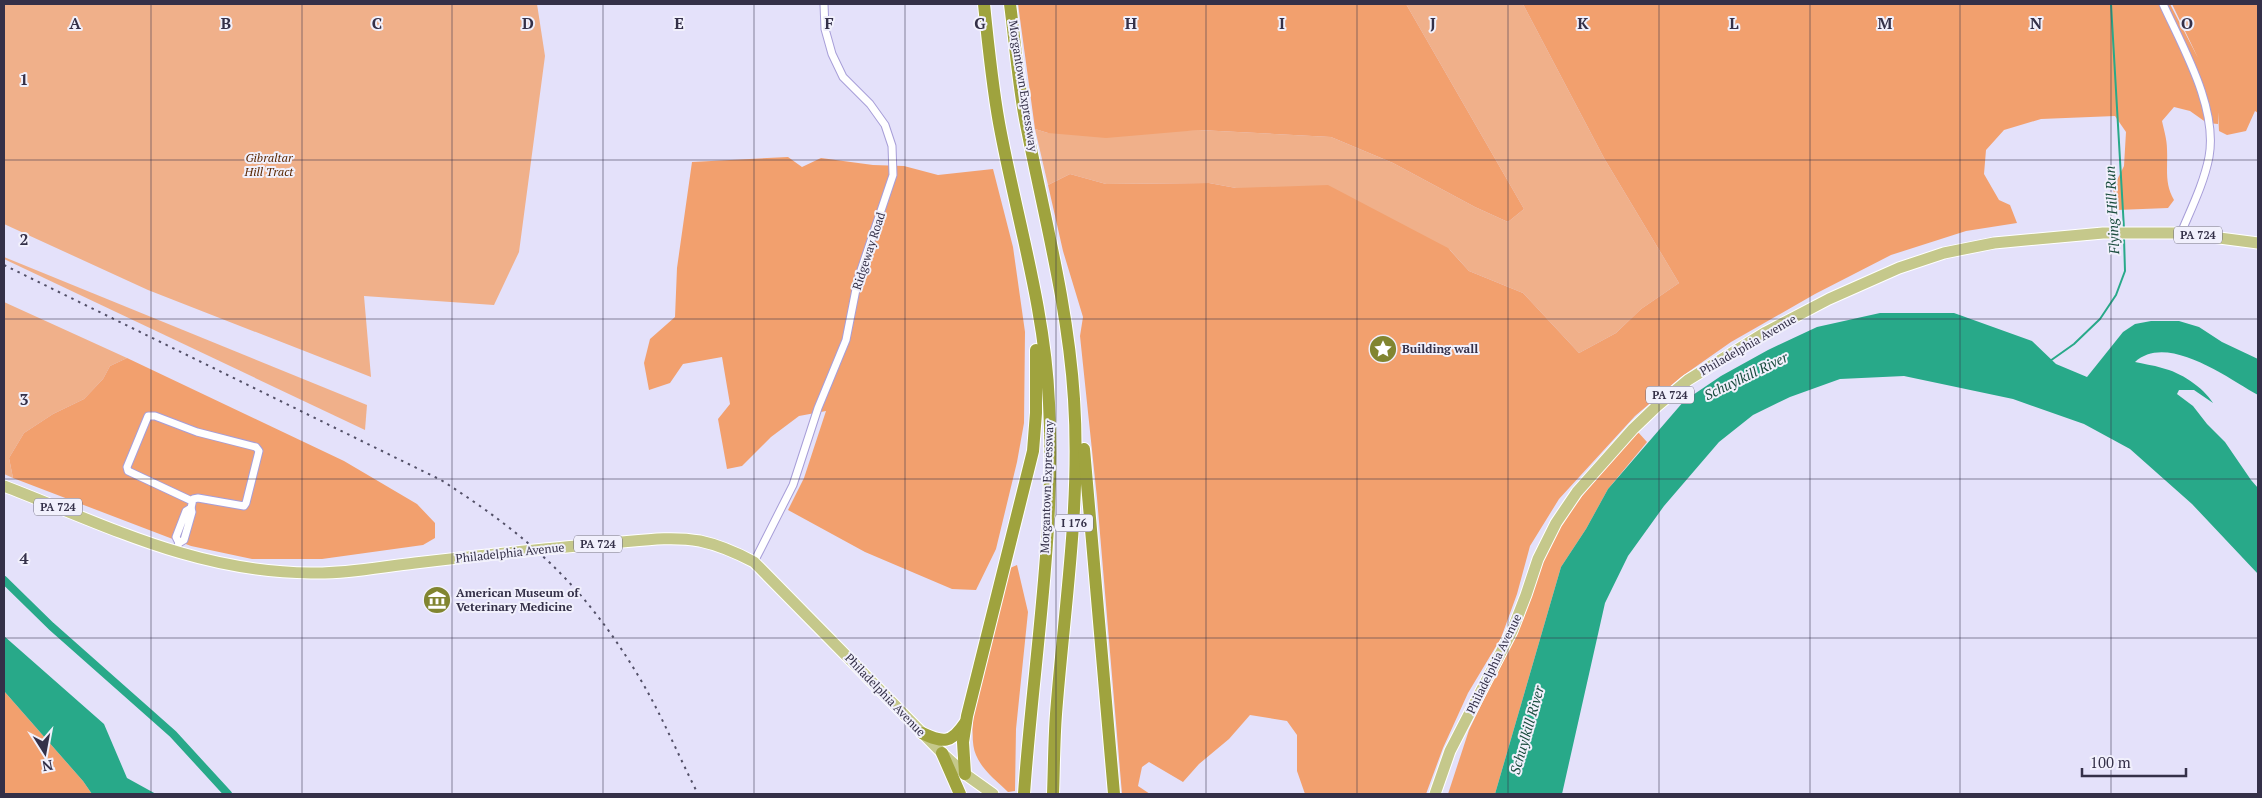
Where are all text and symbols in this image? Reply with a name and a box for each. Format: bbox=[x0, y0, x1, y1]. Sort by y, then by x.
text: A bbox=[69, 12, 81, 34]
text: B bbox=[221, 12, 231, 34]
text: C bbox=[372, 12, 382, 34]
text: D bbox=[522, 12, 534, 34]
text: E bbox=[674, 12, 684, 34]
text: F bbox=[824, 12, 834, 34]
text: G bbox=[974, 12, 986, 34]
text: H bbox=[1125, 12, 1137, 34]
text: I bbox=[1279, 12, 1285, 34]
text: J bbox=[1430, 12, 1436, 34]
text: K bbox=[1577, 12, 1589, 34]
text: L bbox=[1729, 12, 1739, 34]
text: M bbox=[1878, 12, 1893, 34]
text: N bbox=[2030, 12, 2042, 34]
text: O bbox=[2181, 12, 2193, 34]
street label: Morgantown Expressway bbox=[1006, 19, 1041, 154]
text: 1 bbox=[19, 68, 29, 90]
park label: Gibraltar Hill Tract bbox=[244, 150, 294, 179]
water label: Flying Hill Run bbox=[2100, 165, 2123, 256]
street label: Ridgeway Road bbox=[849, 210, 888, 292]
road number: PA 724 bbox=[2174, 226, 2222, 244]
text: 2 bbox=[19, 228, 29, 250]
street label: Philadelphia Avenue bbox=[1697, 311, 1799, 378]
place icon: Building wall bbox=[1368, 334, 1398, 364]
place label: Building wall bbox=[1402, 341, 1478, 356]
water label: Schuylkill River bbox=[1701, 347, 1791, 404]
road number: PA 724 bbox=[1646, 386, 1694, 404]
text: 3 bbox=[19, 388, 29, 410]
street label: Morgantown Expressway bbox=[1037, 419, 1056, 554]
road number: PA 724 bbox=[34, 498, 82, 516]
road number: I 176 bbox=[1055, 514, 1093, 532]
road number: PA 724 bbox=[574, 536, 622, 552]
street label: Philadelphia Avenue bbox=[455, 539, 565, 566]
text: 4 bbox=[19, 547, 29, 569]
museum icon: American Museum of Veterinary Medicine bbox=[422, 585, 452, 615]
place label: American Museum of Veterinary Medicine bbox=[456, 585, 580, 614]
street label: Philadelphia Avenue bbox=[1463, 611, 1524, 716]
street label: Philadelphia Avenue bbox=[842, 650, 929, 739]
water label: Schuylkill River bbox=[1505, 683, 1548, 776]
north arrow bbox=[20, 728, 70, 778]
scale bar bbox=[2082, 746, 2186, 778]
text: 100 m bbox=[2090, 752, 2131, 772]
text: N bbox=[40, 756, 55, 777]

